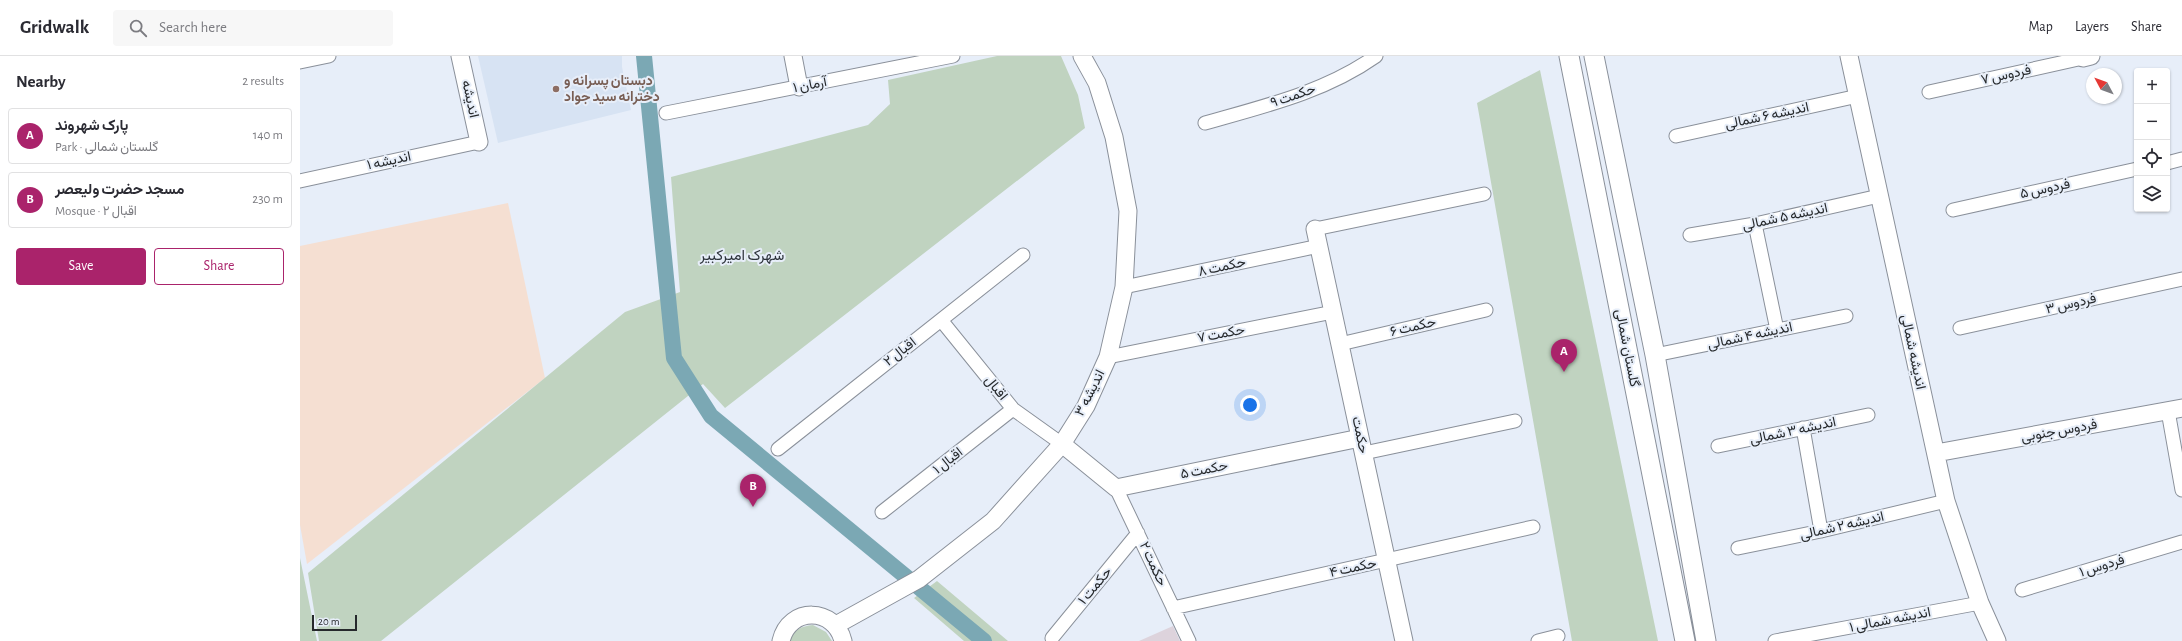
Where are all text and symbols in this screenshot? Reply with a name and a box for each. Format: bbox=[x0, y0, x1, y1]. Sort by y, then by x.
search box bbox=[113, 10, 393, 46]
icon: search bbox=[127, 17, 149, 39]
text: Gridwalk bbox=[20, 18, 89, 37]
text: Search here bbox=[159, 20, 227, 35]
text: Map bbox=[2028, 20, 2053, 34]
text: Layers bbox=[2075, 20, 2109, 34]
text: Share bbox=[2131, 20, 2162, 34]
street label: فردوس ۷ bbox=[1980, 63, 2032, 88]
north arrow bbox=[2086, 68, 2122, 104]
map controls bbox=[2134, 68, 2170, 212]
button: + bbox=[2134, 68, 2170, 104]
text: Nearby bbox=[16, 73, 66, 90]
place label: دبستان پسرانه و دخترانه سید جواد bbox=[564, 74, 660, 105]
street label: آرمان ۱ bbox=[792, 74, 830, 96]
text: 2 results bbox=[242, 75, 284, 88]
street label: اندیشه bbox=[459, 79, 481, 119]
street label: حکمت ۹ bbox=[1269, 82, 1317, 110]
marker: دبستان پسرانه و دخترانه سید جواد bbox=[551, 84, 561, 94]
street label: اندیشه ۶ شمالی bbox=[1724, 100, 1810, 133]
button: − bbox=[2134, 104, 2170, 140]
text: پارک شهروند bbox=[55, 118, 128, 133]
text: A bbox=[26, 129, 34, 142]
text: 140 m bbox=[253, 129, 283, 142]
button: locate bbox=[2134, 140, 2170, 176]
text: Park · گلستان شمالی bbox=[55, 141, 158, 154]
street label: اندیشه ۱ bbox=[366, 150, 412, 172]
button: layers bbox=[2134, 176, 2170, 212]
street label: فردوس ۵ bbox=[2019, 177, 2071, 202]
text: مسجد حضرت ولیعصر bbox=[55, 182, 184, 197]
text: B bbox=[26, 193, 34, 206]
text: 230 m bbox=[252, 193, 283, 206]
street label: اندیشه ۵ شمالی bbox=[1741, 201, 1829, 234]
text: Mosque · اقبال ۲ bbox=[55, 205, 137, 218]
button: Save bbox=[16, 248, 146, 285]
button: Share bbox=[154, 248, 284, 285]
district label: شهرک امیرکبیر bbox=[699, 248, 785, 264]
street label: حکمت ۸ bbox=[1197, 255, 1247, 279]
street label: فردوس ۳ bbox=[2044, 291, 2098, 318]
street label: گلستان شمالی bbox=[1612, 308, 1642, 388]
street label: اندیشه شمالی bbox=[1897, 313, 1928, 391]
street label: حکمت ۶ bbox=[1389, 315, 1437, 339]
street label: اندیشه ۴ شمالی bbox=[1706, 320, 1794, 353]
street label: حکمت ۷ bbox=[1196, 323, 1246, 345]
street label: اقبال ۲ bbox=[881, 335, 920, 370]
pin: A bbox=[1551, 339, 1577, 372]
street label: اندیشه ۳ bbox=[1072, 368, 1108, 418]
street label: اقبال bbox=[980, 373, 1010, 404]
your location bbox=[1240, 395, 1260, 415]
street label: حکمت bbox=[1349, 415, 1371, 455]
street label: اندیشه ۳ شمالی bbox=[1749, 415, 1838, 448]
street label: فردوس جنوبی bbox=[2020, 417, 2098, 446]
street label: اقبال ۱ bbox=[930, 445, 967, 478]
street label: حکمت ۵ bbox=[1179, 459, 1229, 481]
pin: B bbox=[740, 474, 766, 507]
street label: اندیشه ۲ شمالی bbox=[1799, 510, 1886, 543]
street label: حکمت ۲ bbox=[1137, 540, 1169, 588]
street label: فردوس ۱ bbox=[2078, 553, 2127, 580]
street label: حکمت ۴ bbox=[1328, 556, 1378, 580]
street label: حکمت ۱ bbox=[1076, 565, 1114, 607]
street label: اندیشه شمالی ۱ bbox=[1848, 605, 1932, 636]
scale bar bbox=[312, 613, 357, 632]
text: 20 m bbox=[318, 616, 339, 627]

